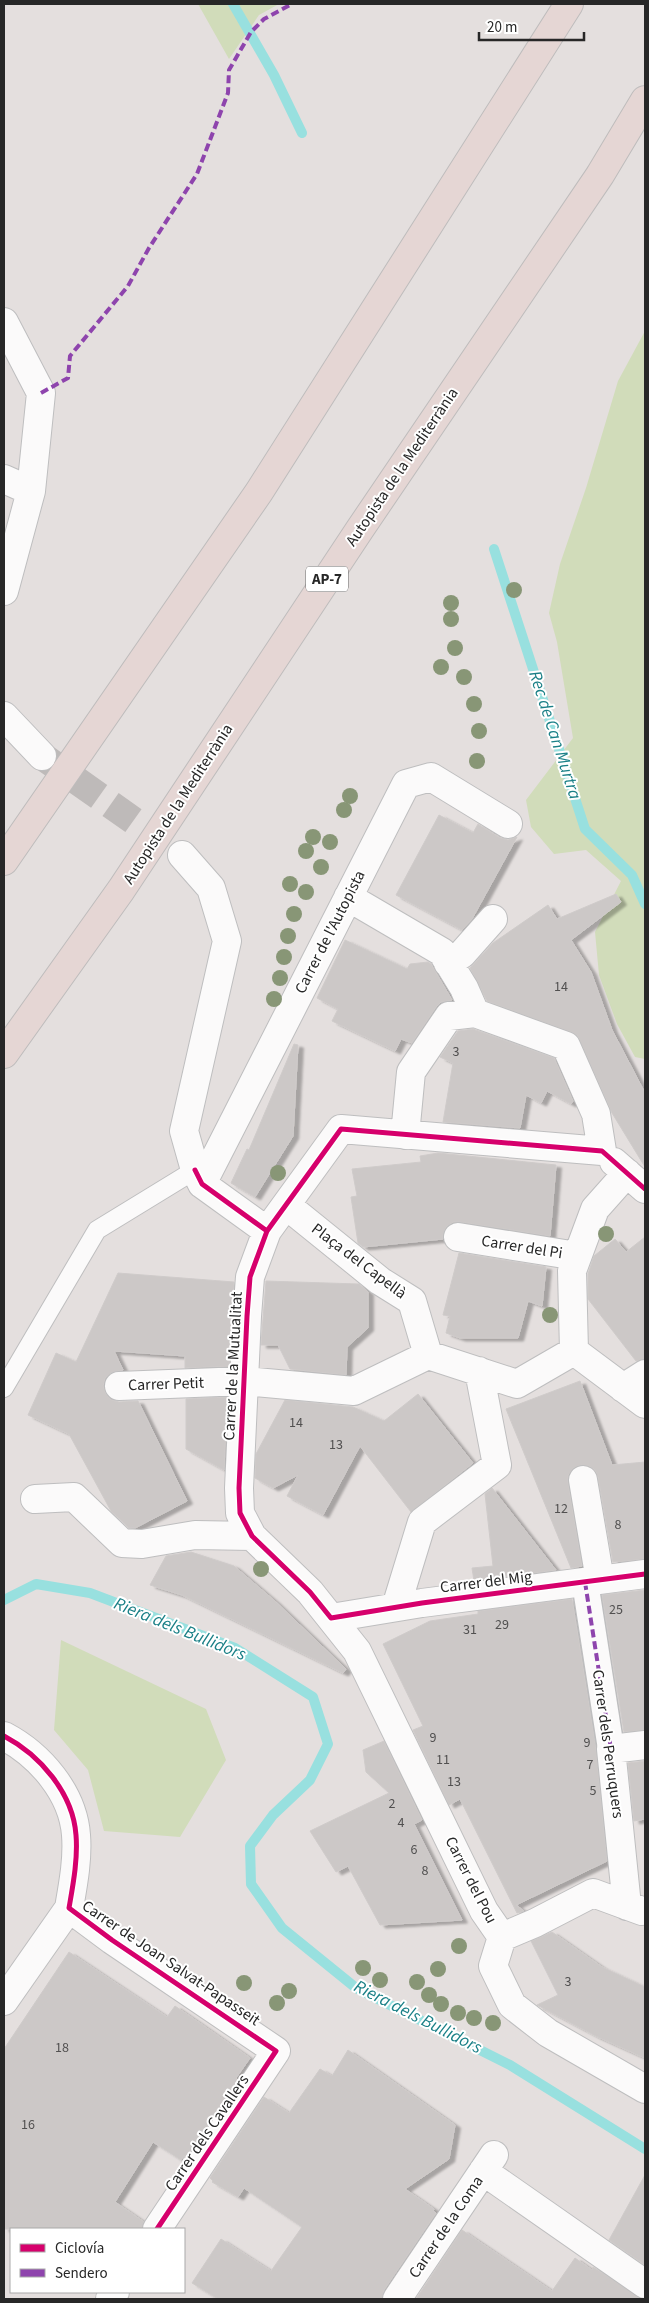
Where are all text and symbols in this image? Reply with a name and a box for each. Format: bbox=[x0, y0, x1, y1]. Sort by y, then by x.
scale bar bbox=[479, 10, 584, 42]
text: 20 m bbox=[487, 17, 517, 38]
street label: Autopista de la Mediterrània bbox=[341, 383, 463, 551]
road number: AP-7 bbox=[306, 566, 348, 592]
water label: Rec de Can Murtra bbox=[522, 667, 588, 803]
street label: Autopista de la Mediterrània bbox=[118, 720, 238, 888]
street label: Carrer de l'Autopista bbox=[289, 867, 371, 997]
house number: 14 bbox=[554, 977, 568, 997]
house number: 3 bbox=[453, 1042, 460, 1062]
street label: Plaça del Capellà bbox=[307, 1218, 411, 1304]
street label: Carrer del Pi bbox=[480, 1230, 564, 1264]
street label: Carrer de la Mutualitat bbox=[218, 1290, 248, 1441]
street label: Carrer Petit bbox=[128, 1372, 205, 1396]
house number: 14 bbox=[289, 1413, 303, 1433]
house number: 13 bbox=[329, 1435, 343, 1455]
house number: 12 bbox=[554, 1499, 568, 1519]
house number: 8 bbox=[615, 1515, 622, 1535]
street label: Carrer del Mig bbox=[439, 1565, 533, 1599]
water label: Riera dels Bullidors bbox=[110, 1591, 250, 1667]
house number: 25 bbox=[609, 1600, 623, 1620]
house number: 29 bbox=[495, 1615, 509, 1635]
house number: 31 bbox=[463, 1620, 477, 1640]
street label: Carrer dels Perruquers bbox=[587, 1668, 629, 1820]
house number: 9 bbox=[430, 1728, 437, 1748]
house number: 9 bbox=[584, 1733, 591, 1753]
house number: 11 bbox=[436, 1750, 450, 1770]
house number: 7 bbox=[587, 1755, 594, 1775]
house number: 13 bbox=[447, 1772, 461, 1792]
house number: 5 bbox=[590, 1781, 597, 1801]
house number: 2 bbox=[389, 1794, 396, 1814]
house number: 4 bbox=[398, 1813, 405, 1833]
street label: Carrer del Pou bbox=[440, 1833, 502, 1927]
house number: 6 bbox=[411, 1840, 418, 1860]
house number: 8 bbox=[422, 1861, 429, 1881]
street label: Carrer de Joan Salvat-Papasseit bbox=[78, 1895, 265, 2031]
house number: 3 bbox=[565, 1972, 572, 1992]
water label: Riera dels Bullidors bbox=[350, 1974, 486, 2060]
house number: 18 bbox=[55, 2038, 69, 2058]
street label: Carrer dels Cavallers bbox=[160, 2070, 254, 2196]
house number: 16 bbox=[21, 2115, 35, 2135]
street label: Carrer de la Coma bbox=[404, 2171, 488, 2283]
legend bbox=[10, 2228, 185, 2293]
text: Ciclovía bbox=[55, 2238, 104, 2259]
text: Sendero bbox=[55, 2263, 108, 2284]

